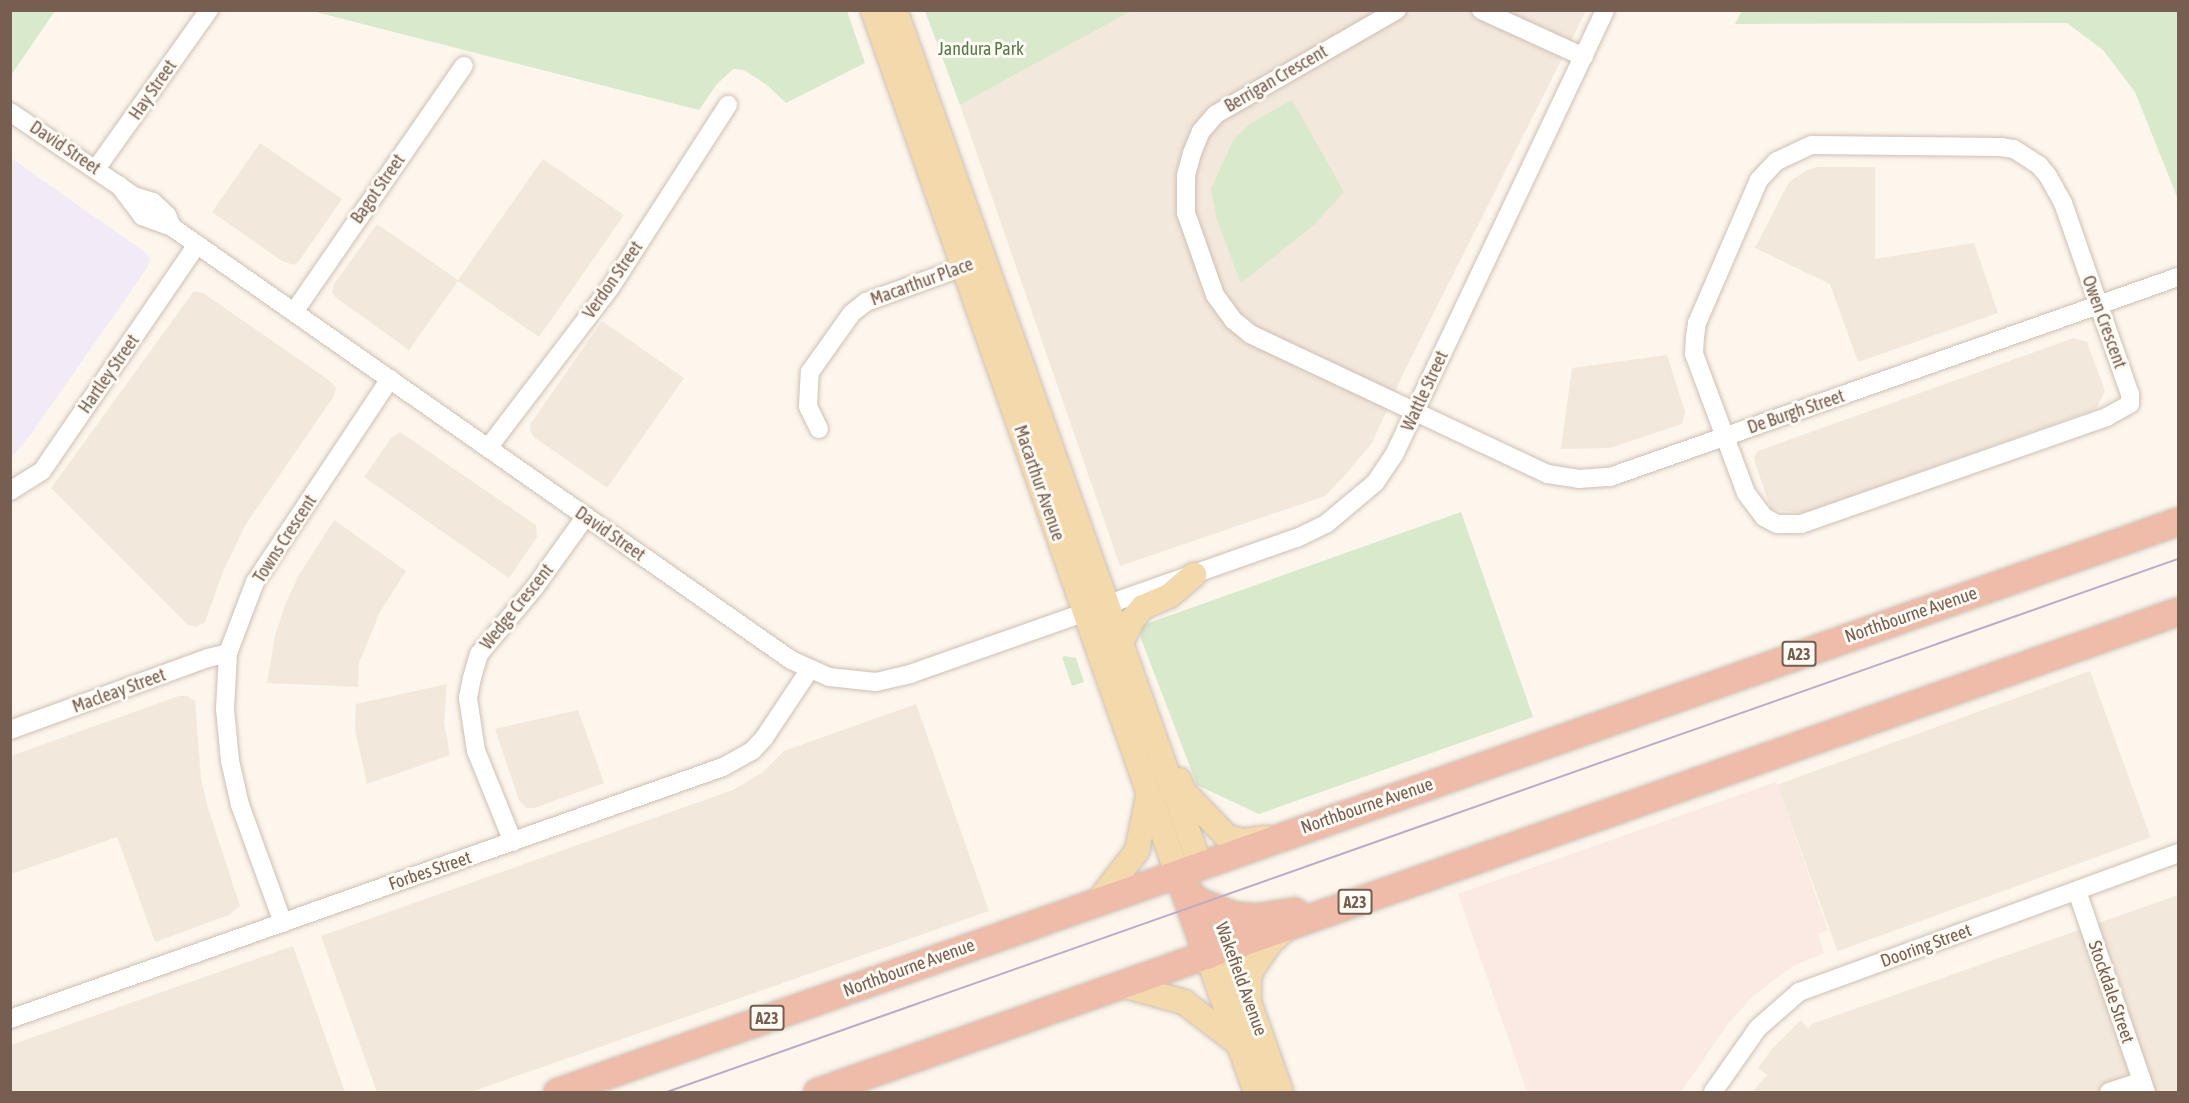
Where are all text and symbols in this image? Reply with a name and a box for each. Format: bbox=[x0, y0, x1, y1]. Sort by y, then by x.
park label: Jandura Park bbox=[938, 38, 1024, 60]
street label: Berrigan Crescent bbox=[1221, 41, 1331, 117]
street label: Hay Street bbox=[125, 56, 181, 124]
street label: David Street bbox=[26, 117, 104, 179]
street label: Bagot Street bbox=[346, 150, 410, 228]
street label: Verdon Street bbox=[579, 237, 647, 323]
street label: Macarthur Place bbox=[868, 253, 976, 311]
street label: Owen Crescent bbox=[2077, 273, 2131, 371]
street label: Hartley Street bbox=[74, 330, 144, 418]
street label: Wattle Street bbox=[1397, 347, 1453, 435]
street label: De Burgh Street bbox=[1745, 385, 1847, 439]
street label: Macarthur Avenue bbox=[1009, 422, 1069, 544]
street label: Towns Crescent bbox=[249, 491, 321, 587]
street label: David Street bbox=[571, 502, 649, 566]
street label: Wedge Crescent bbox=[476, 560, 558, 654]
street label: Northbourne Avenue bbox=[1842, 582, 1980, 648]
road number: A23 bbox=[1781, 641, 1817, 667]
street label: Macleay Street bbox=[69, 664, 169, 718]
street label: Northbourne Avenue bbox=[1298, 773, 1436, 839]
street label: Forbes Street bbox=[386, 847, 474, 895]
road number: A23 bbox=[1337, 889, 1373, 915]
street label: Wakefield Avenue bbox=[1210, 919, 1272, 1039]
street label: Dooring Street bbox=[1878, 920, 1974, 972]
street label: Northbourne Avenue bbox=[840, 934, 978, 1002]
street label: Stockdale Street bbox=[2083, 938, 2139, 1046]
road number: A23 bbox=[749, 1005, 785, 1031]

